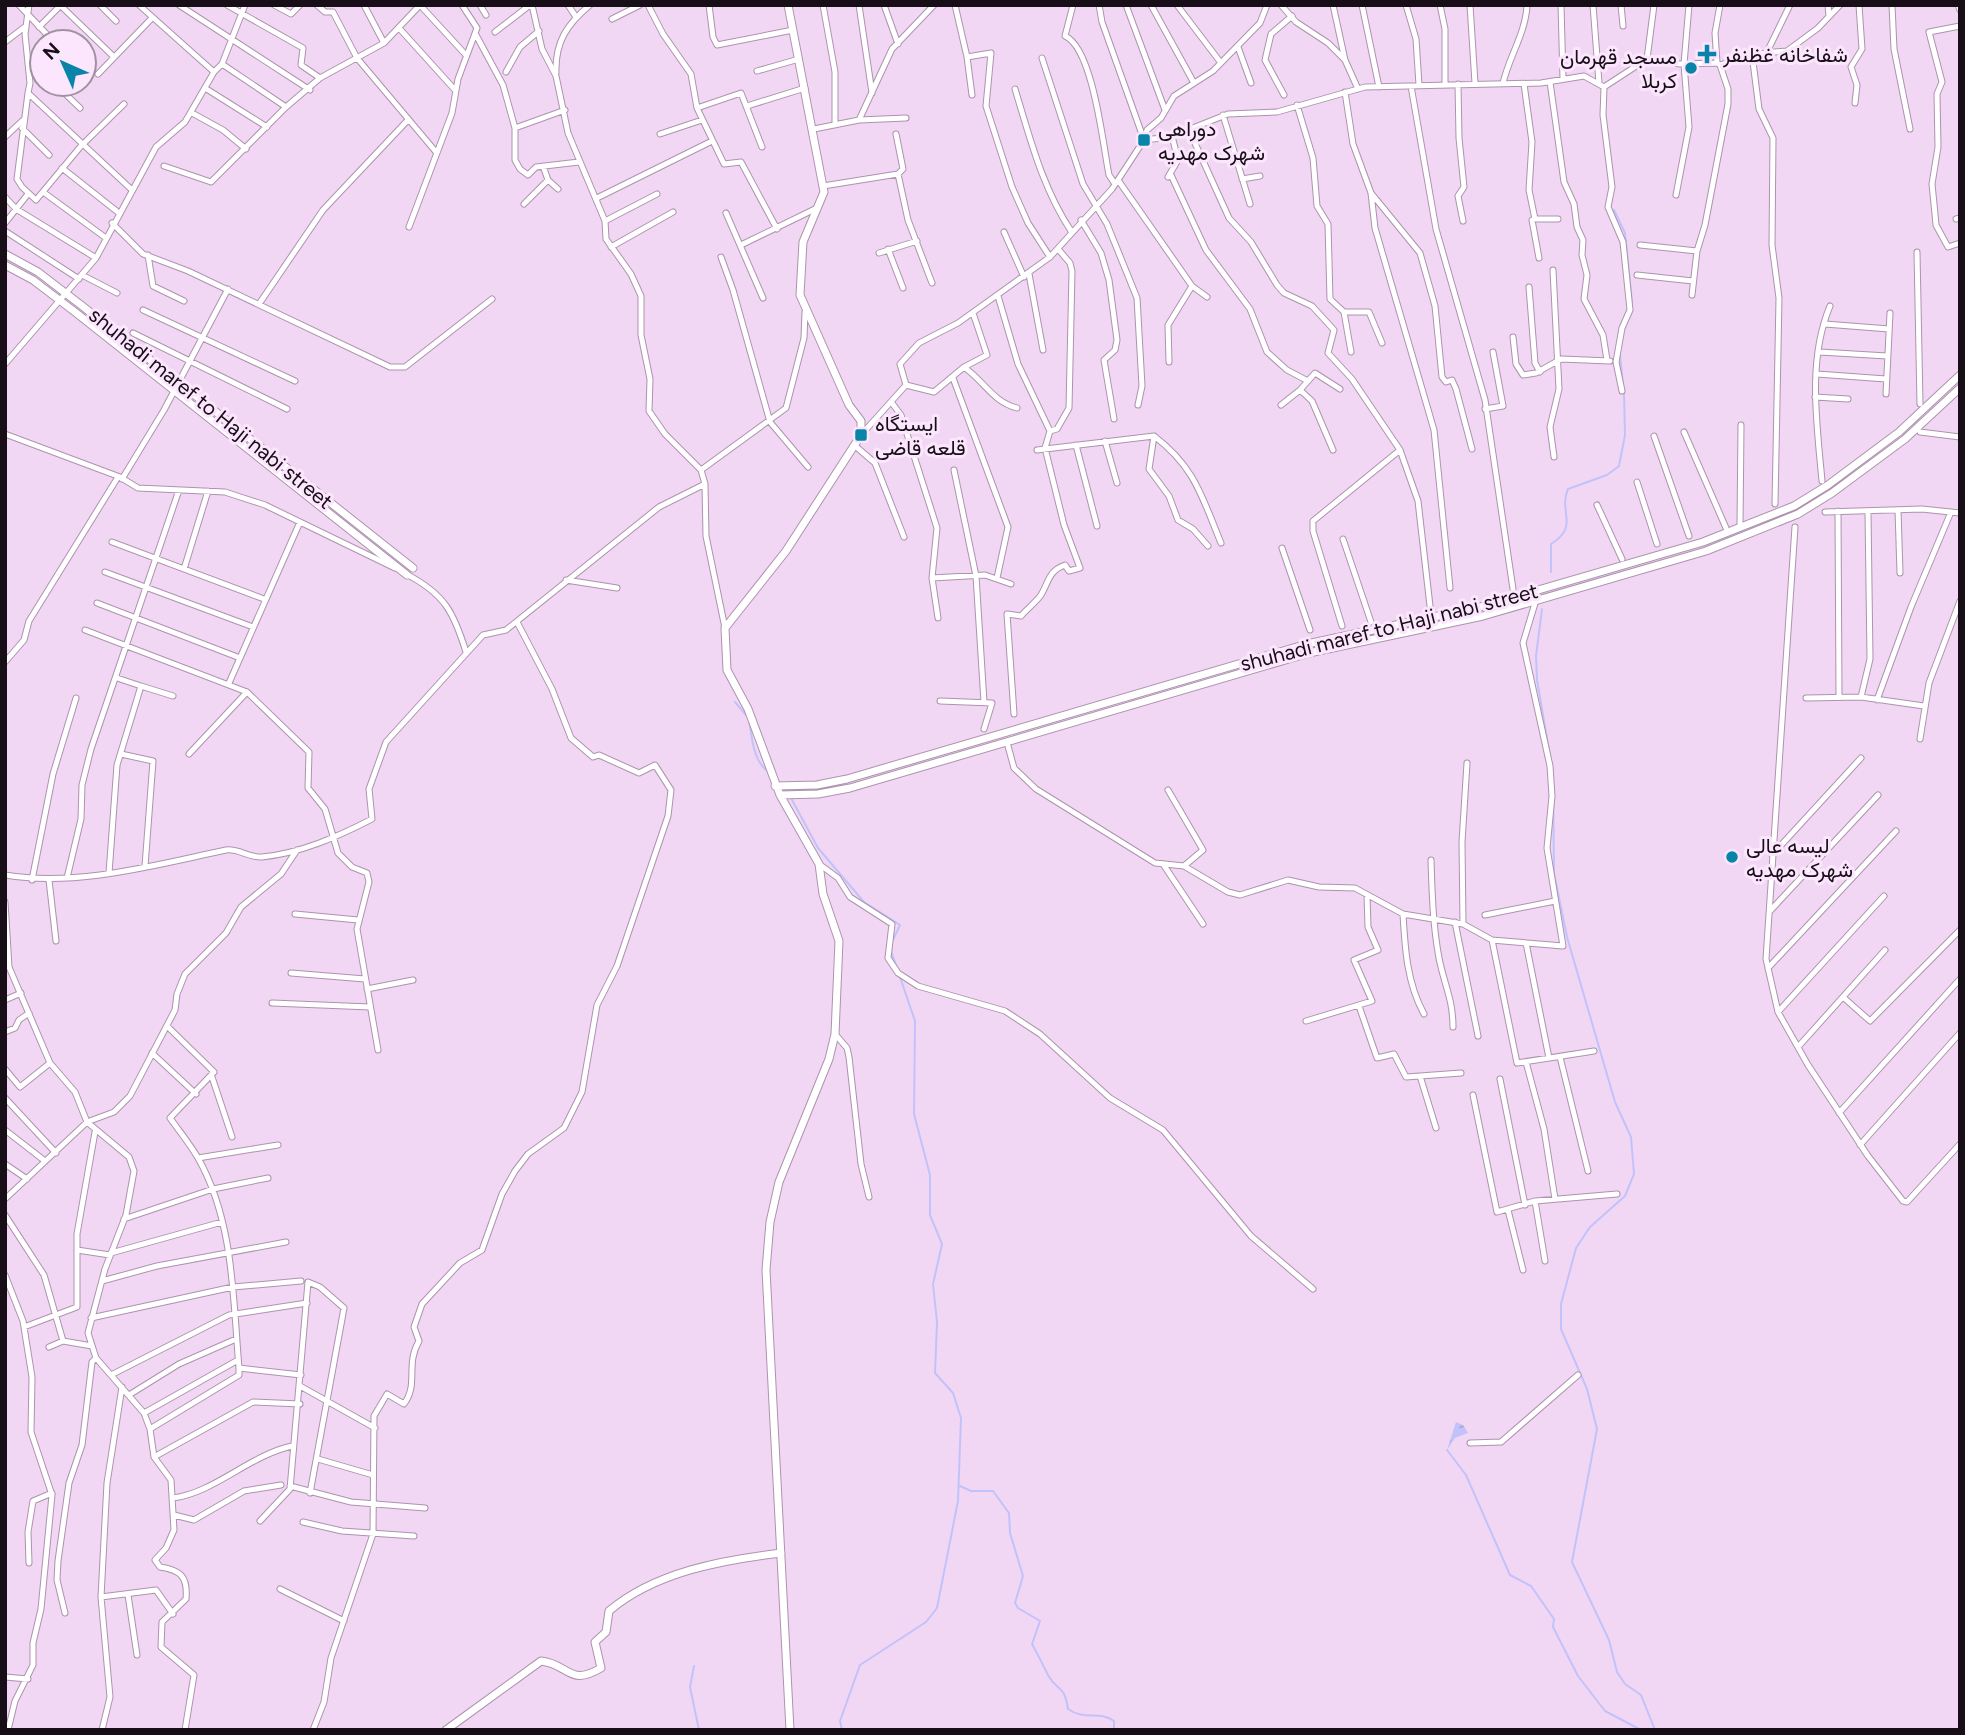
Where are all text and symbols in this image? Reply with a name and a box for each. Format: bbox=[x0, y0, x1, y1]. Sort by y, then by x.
north arrow bbox=[28, 28, 98, 98]
text: N bbox=[38, 38, 65, 65]
place label: شفاخانه غظنفر bbox=[1722, 42, 1848, 68]
place label: مسجد قهرمان کربلا bbox=[1560, 44, 1677, 94]
marker: شفاخانه غظنفر bbox=[1697, 44, 1717, 64]
marker: مسجد قهرمان کربلا bbox=[1683, 60, 1699, 76]
place label: دوراهی شهرک مهدیه bbox=[1158, 116, 1265, 166]
marker: دوراهی شهرک مهدیه bbox=[1136, 132, 1152, 148]
street label: shuhadi maref to Haji nabi street bbox=[84, 302, 338, 514]
place label: ایستگاه قلعه قاضی bbox=[875, 411, 966, 460]
marker: ایستگاه قلعه قاضی bbox=[853, 427, 869, 443]
street label: shuhadi maref to Haji nabi street bbox=[1238, 578, 1541, 676]
place label: لیسه عالی شهرک مهدیه bbox=[1746, 833, 1853, 883]
marker: لیسه عالی شهرک مهدیه bbox=[1724, 849, 1740, 865]

